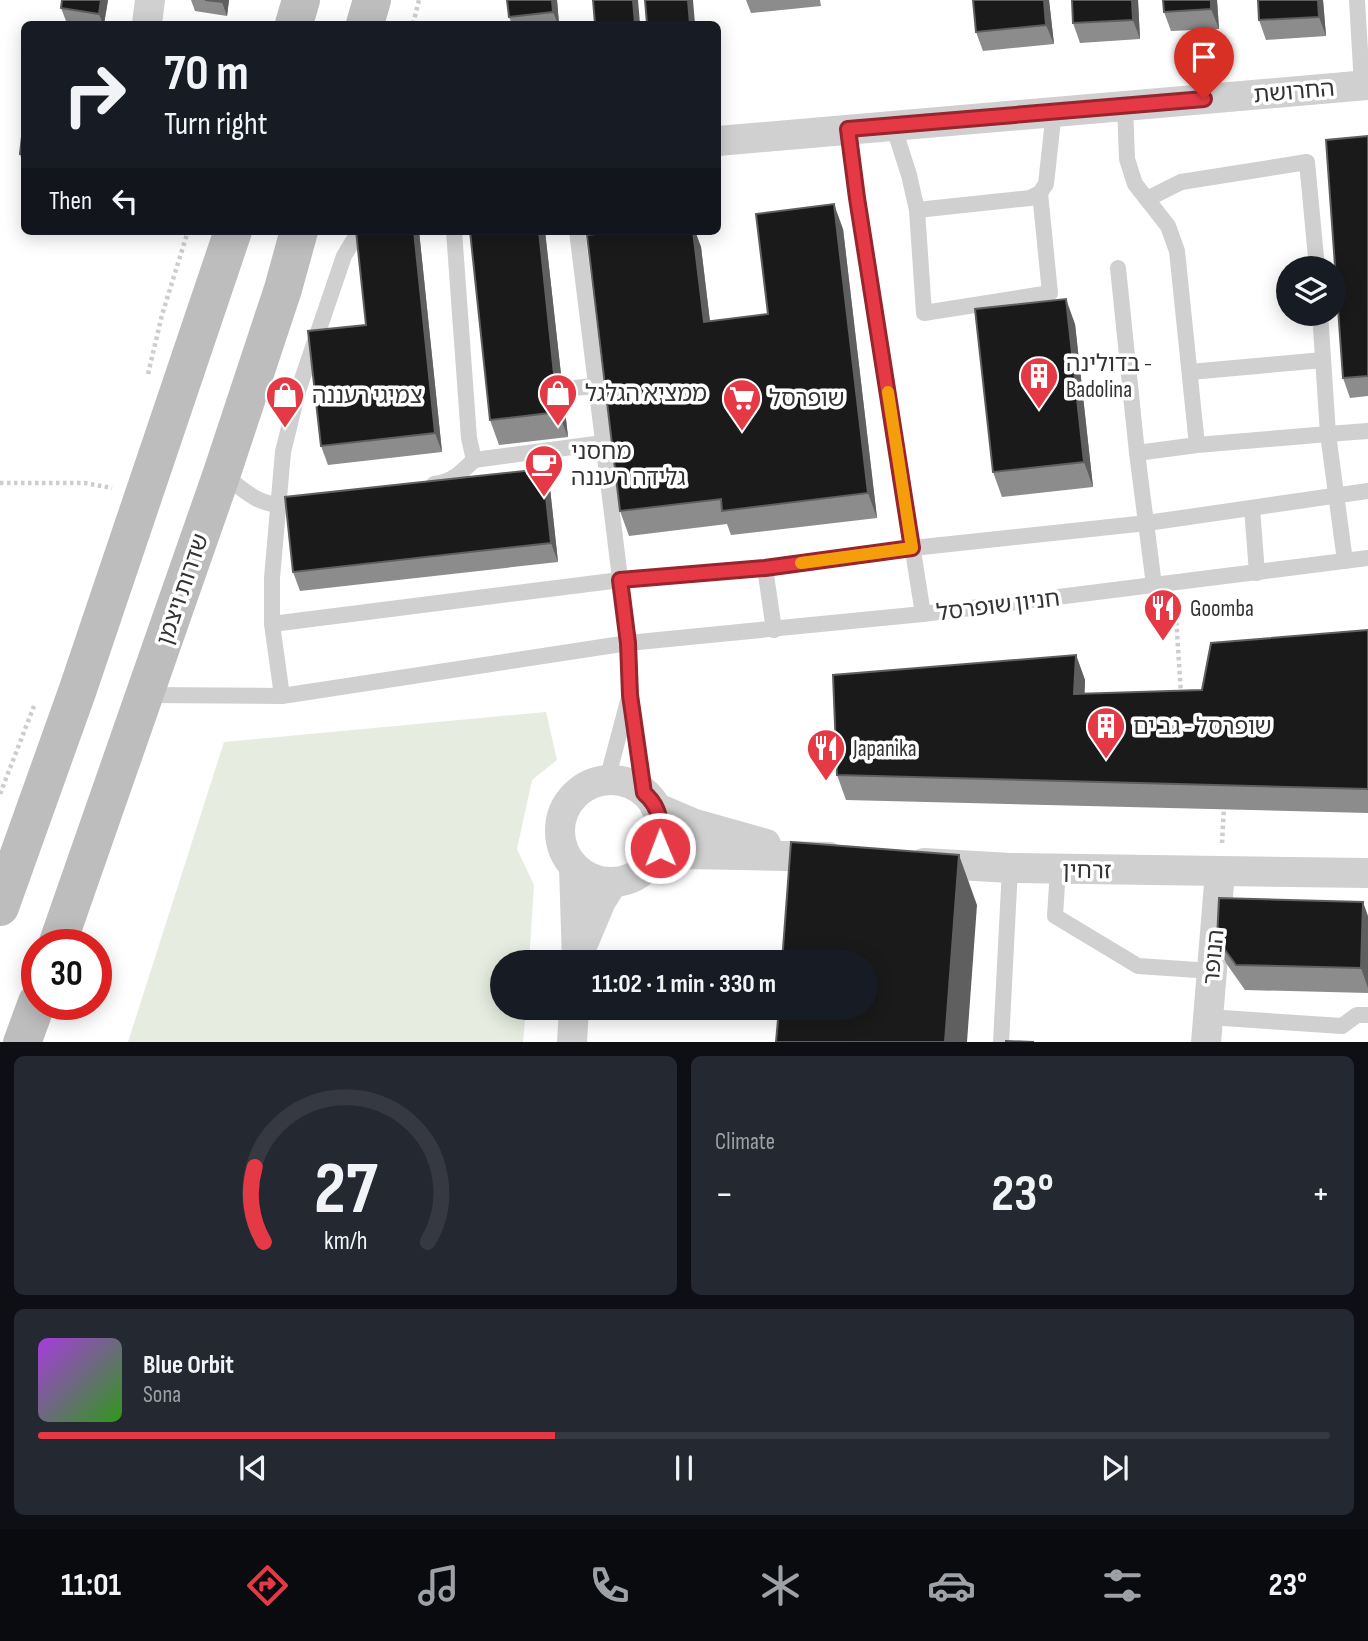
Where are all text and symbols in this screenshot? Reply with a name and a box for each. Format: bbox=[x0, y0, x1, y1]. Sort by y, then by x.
pin bbox=[1174, 27, 1234, 99]
icon: arrive bbox=[1185, 38, 1223, 76]
text: 70 m bbox=[164, 45, 249, 104]
icon: right bbox=[49, 49, 140, 140]
street label: החרושת bbox=[1252, 75, 1336, 109]
text: Turn right bbox=[164, 105, 268, 144]
icon: left bbox=[106, 182, 144, 220]
text: Then bbox=[49, 186, 92, 217]
map controls bbox=[1276, 256, 1346, 326]
button: layers bbox=[1276, 256, 1346, 326]
place label: בדולינה - Badolina bbox=[1066, 350, 1152, 404]
building icon: בדולינה - Badolina bbox=[1018, 355, 1060, 410]
shop icon: ממציא הגלגל bbox=[537, 372, 579, 427]
shop icon: צמיגי רעננה bbox=[264, 374, 306, 429]
supermarket icon: שופרסל bbox=[721, 377, 763, 432]
place label: ממציא הגלגל bbox=[585, 380, 707, 408]
place label: צמיגי רעננה bbox=[312, 382, 423, 410]
place label: שופרסל bbox=[769, 385, 845, 413]
place label: מחסני גלידה רעננה bbox=[571, 438, 686, 492]
cafe icon: מחסני גלידה רעננה bbox=[523, 443, 565, 498]
street label: שדרות ויצמן bbox=[151, 530, 215, 649]
street label: חניון שופרסל bbox=[935, 585, 1061, 627]
restaurant icon: Goomba bbox=[1142, 587, 1184, 642]
place label: Goomba bbox=[1190, 595, 1254, 623]
building icon: שופרסל - גב ים bbox=[1085, 705, 1127, 760]
place label: שופרסל - גב ים bbox=[1133, 713, 1272, 741]
restaurant icon: Japanika bbox=[805, 727, 847, 782]
place label: Japanika bbox=[852, 735, 917, 763]
position arrow bbox=[623, 811, 697, 885]
street label: זרחין bbox=[1062, 857, 1112, 885]
street label: הנופר bbox=[1198, 928, 1230, 986]
speed limit sign: 30 bbox=[21, 929, 112, 1020]
text: 11:02 · 1 min · 330 m bbox=[592, 969, 776, 1000]
text: Climate bbox=[715, 1128, 775, 1156]
text: 27 bbox=[314, 1146, 378, 1234]
text: 23° bbox=[991, 1163, 1054, 1226]
text: − bbox=[715, 1172, 734, 1217]
text: + bbox=[1311, 1172, 1330, 1217]
text: km/h bbox=[324, 1225, 367, 1256]
text: Blue Orbit bbox=[143, 1350, 234, 1381]
text: Sona bbox=[143, 1381, 181, 1409]
icon: previous bbox=[234, 1449, 272, 1487]
icon: pause bbox=[665, 1449, 703, 1487]
icon: next bbox=[1096, 1449, 1134, 1487]
icon: directions bbox=[243, 1561, 292, 1610]
icon: music bbox=[414, 1561, 463, 1610]
icon: phone bbox=[585, 1561, 634, 1610]
icon: climate bbox=[756, 1561, 805, 1610]
icon: car bbox=[927, 1561, 976, 1610]
icon: filters bbox=[1098, 1561, 1147, 1610]
text: 11:01 bbox=[61, 1566, 121, 1605]
text: 23° bbox=[1269, 1566, 1307, 1605]

